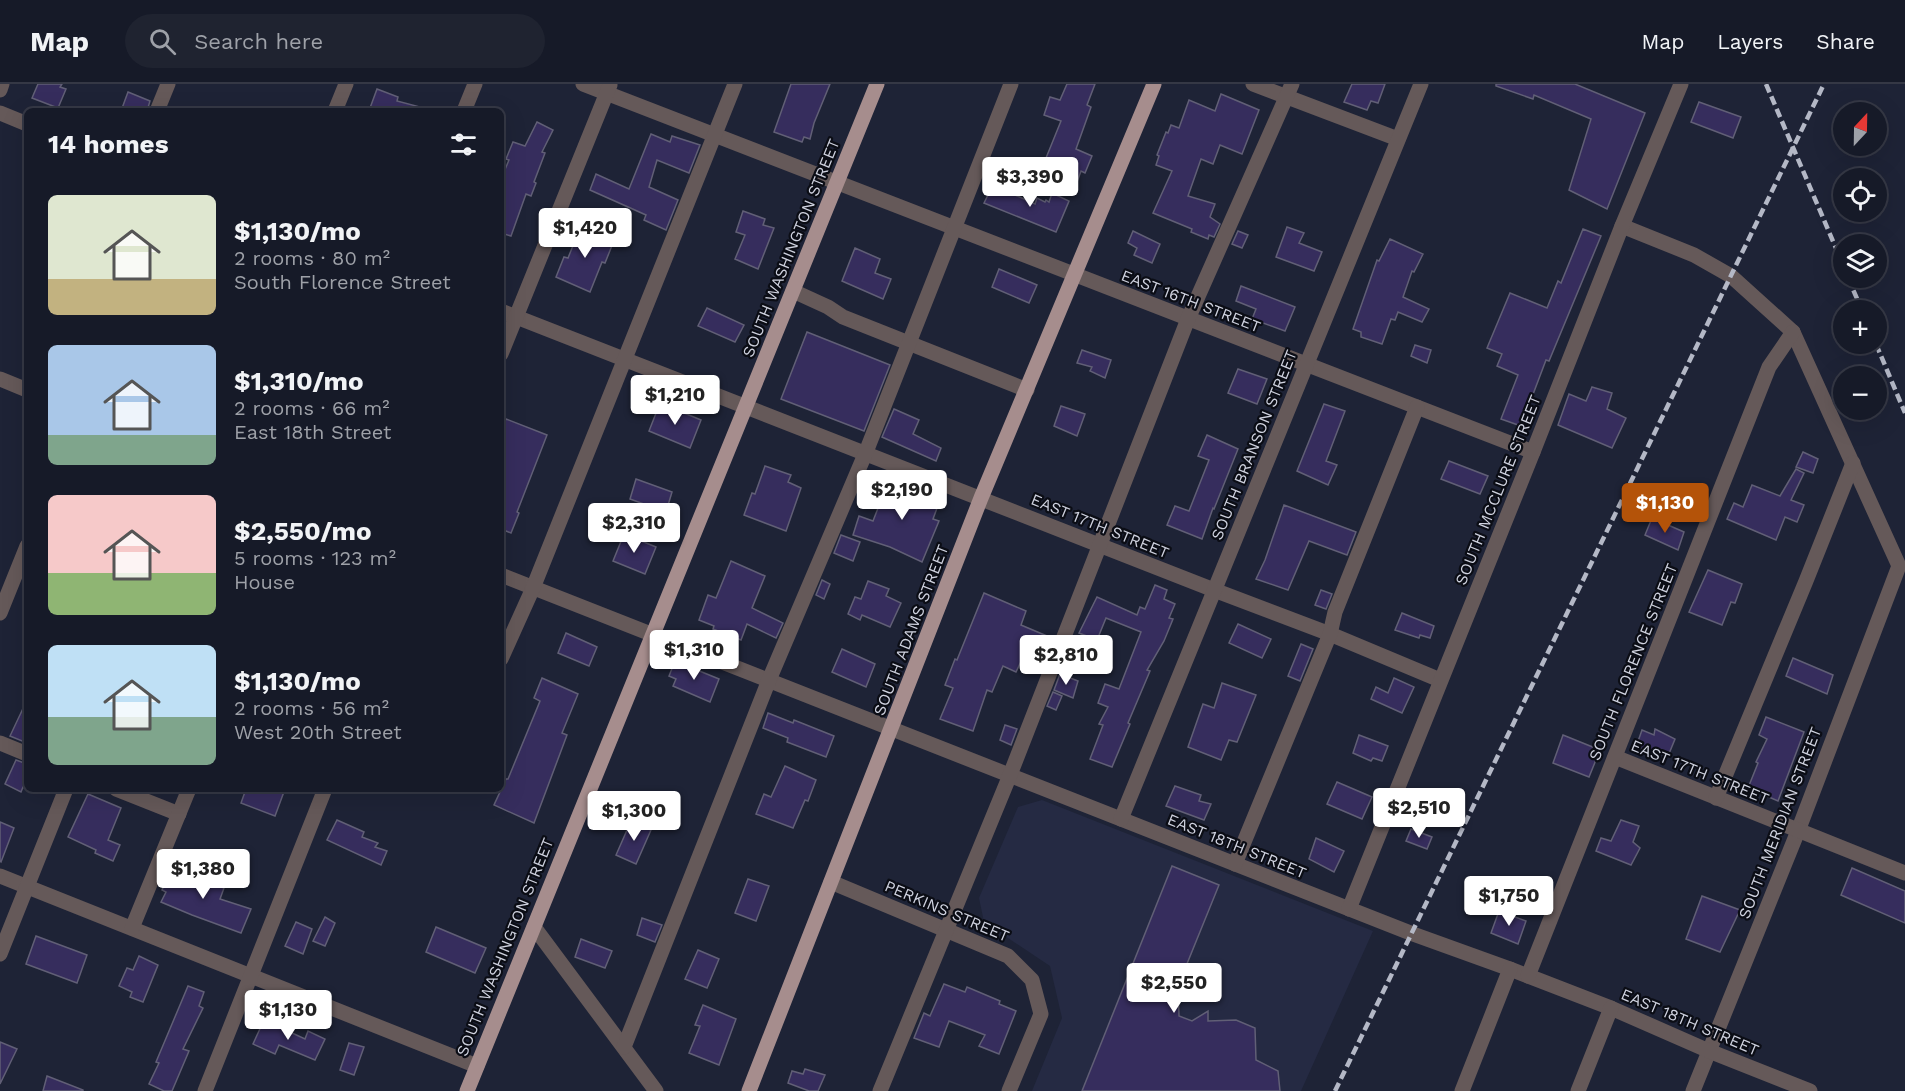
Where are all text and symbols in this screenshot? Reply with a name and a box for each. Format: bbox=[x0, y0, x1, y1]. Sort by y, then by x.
search box bbox=[125, 14, 545, 68]
text: Map bbox=[30, 25, 89, 58]
icon: search bbox=[146, 25, 179, 58]
text: Search here bbox=[194, 29, 323, 54]
text: Map bbox=[1641, 29, 1684, 54]
text: Layers bbox=[1717, 29, 1783, 54]
text: Share bbox=[1816, 29, 1875, 54]
north arrow bbox=[1833, 102, 1887, 156]
map controls bbox=[1833, 102, 1887, 420]
icon: filters bbox=[447, 128, 480, 161]
text: 14 homes bbox=[48, 129, 169, 159]
street label: SOUTH WASHINGTON STREET bbox=[738, 136, 844, 360]
pin: $3,390 bbox=[981, 157, 1079, 208]
text: $3,390 bbox=[996, 164, 1064, 188]
button: locate bbox=[1833, 168, 1887, 222]
pin: $1,420 bbox=[536, 208, 634, 259]
text: $1,420 bbox=[553, 215, 617, 239]
text: $1,130/mo bbox=[234, 216, 361, 246]
icon: home bbox=[96, 219, 168, 291]
button: layers bbox=[1833, 234, 1887, 288]
text: 2 rooms · 80 m² bbox=[234, 246, 390, 270]
street label: EAST 16TH STREET bbox=[1119, 266, 1264, 336]
text: South Florence Street bbox=[234, 270, 451, 294]
button: + bbox=[1833, 300, 1887, 354]
street label: SOUTH BRANSON STREET bbox=[1207, 347, 1301, 543]
text: $1,310/mo bbox=[234, 366, 364, 396]
button: − bbox=[1833, 366, 1887, 420]
icon: home bbox=[96, 369, 168, 441]
pin: $1,210 bbox=[626, 375, 724, 426]
text: $1,210 bbox=[645, 382, 705, 406]
street label: SOUTH MCCLURE STREET bbox=[1451, 392, 1545, 588]
text: 2 rooms · 66 m² bbox=[234, 396, 390, 420]
text: East 18th Street bbox=[234, 420, 391, 444]
pin: $2,190 bbox=[853, 470, 951, 521]
text: $2,190 bbox=[871, 477, 933, 501]
pin: $1,130 bbox=[1616, 483, 1714, 534]
street label: EAST 17TH STREET bbox=[1028, 490, 1172, 562]
text: $1,130 bbox=[1636, 490, 1694, 514]
pin: $2,310 bbox=[585, 503, 683, 554]
text: $2,310 bbox=[602, 510, 666, 534]
text: $2,550/mo bbox=[234, 516, 371, 546]
icon: home bbox=[96, 519, 168, 591]
street label: SOUTH ADAMS STREET bbox=[870, 542, 953, 718]
text: 5 rooms · 123 m² bbox=[234, 546, 396, 570]
street label: SOUTH FLORENCE STREET bbox=[1585, 560, 1681, 763]
text: House bbox=[234, 570, 295, 594]
pin: $1,310 bbox=[645, 630, 743, 681]
pin: $2,810 bbox=[1017, 635, 1115, 686]
text: $1,310 bbox=[664, 637, 724, 661]
text: $2,810 bbox=[1034, 642, 1098, 666]
text: $1,130/mo bbox=[234, 666, 361, 696]
icon: home bbox=[96, 669, 168, 741]
text: 2 rooms · 56 m² bbox=[234, 696, 389, 720]
text: West 20th Street bbox=[234, 720, 402, 744]
street label: SOUTH MERIDIAN STREET bbox=[1735, 724, 1826, 922]
street label: EAST 17TH STREET bbox=[1628, 736, 1772, 808]
pin: $2,510 bbox=[1370, 788, 1468, 839]
pin: $1,300 bbox=[585, 791, 683, 842]
text: $2,510 bbox=[1387, 795, 1451, 819]
text: $1,300 bbox=[602, 798, 666, 822]
street label: EAST 18TH STREET bbox=[1165, 809, 1309, 883]
street label: SOUTH WASHINGTON STREET bbox=[452, 835, 558, 1059]
pin: $1,380 bbox=[154, 849, 252, 900]
text: $1,380 bbox=[171, 856, 235, 880]
street label: PERKINS STREET bbox=[882, 876, 1012, 946]
pin: $1,750 bbox=[1460, 876, 1558, 927]
text: $1,750 bbox=[1478, 883, 1540, 907]
pin: $2,550 bbox=[1125, 963, 1223, 1014]
text: $2,550 bbox=[1141, 970, 1207, 994]
street label: EAST 18TH STREET bbox=[1618, 984, 1762, 1060]
pin: $1,130 bbox=[239, 990, 337, 1041]
text: $1,130 bbox=[259, 997, 317, 1021]

